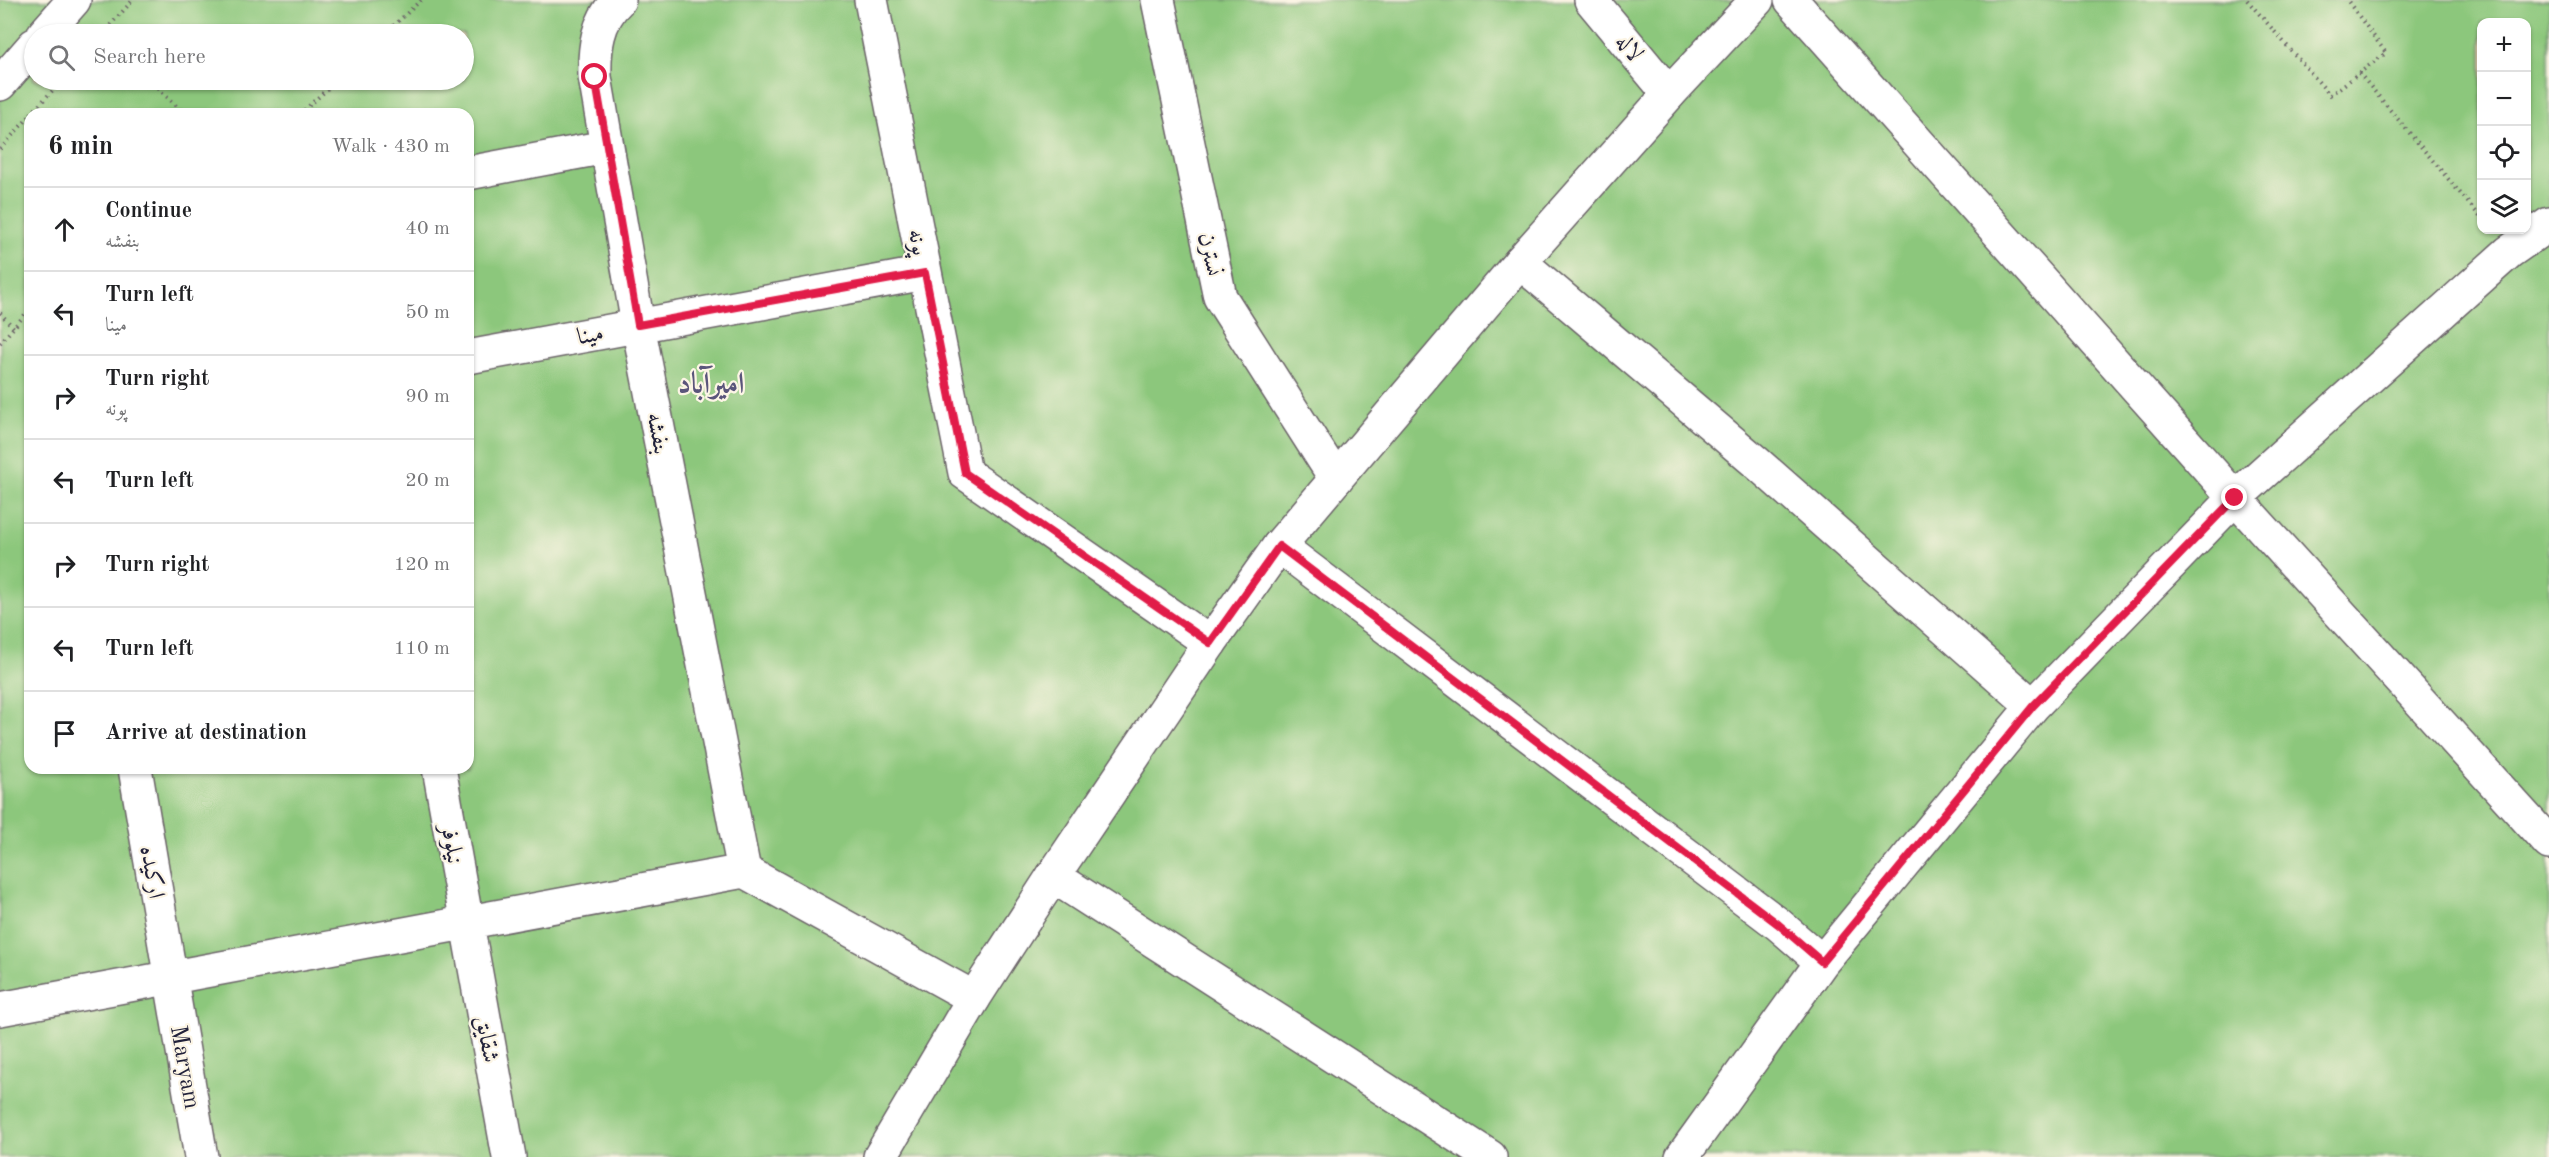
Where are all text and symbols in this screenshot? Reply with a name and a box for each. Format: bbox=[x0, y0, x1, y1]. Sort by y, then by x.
map controls bbox=[2477, 18, 2531, 234]
button: + bbox=[2477, 18, 2531, 72]
search box bbox=[24, 24, 474, 90]
street label: لاله bbox=[1610, 30, 1647, 67]
icon: search bbox=[45, 41, 78, 74]
text: Search here bbox=[93, 46, 206, 68]
route start bbox=[581, 63, 607, 89]
button: − bbox=[2477, 72, 2531, 126]
button: locate bbox=[2477, 126, 2531, 180]
text: 6 min bbox=[48, 134, 113, 160]
text: Walk · 430 m bbox=[331, 137, 450, 157]
button: layers bbox=[2477, 180, 2531, 234]
text: Continue bbox=[105, 200, 192, 222]
icon: ahead bbox=[48, 213, 81, 246]
text: 40 m bbox=[405, 219, 450, 239]
street label: پونه bbox=[900, 227, 932, 260]
street label: نسترن bbox=[1193, 230, 1226, 278]
text: بنفشه bbox=[105, 232, 140, 252]
text: Turn left bbox=[105, 284, 194, 306]
icon: left bbox=[48, 297, 81, 330]
text: 50 m bbox=[405, 303, 450, 323]
text: مینا bbox=[105, 316, 127, 336]
street label: مینا bbox=[575, 322, 606, 350]
district label: امیرآباد bbox=[677, 365, 745, 401]
text: Turn right bbox=[105, 368, 209, 390]
icon: right bbox=[48, 381, 81, 414]
text: 90 m bbox=[405, 387, 450, 407]
text: پونه bbox=[105, 400, 127, 420]
street label: بنفشه bbox=[641, 411, 673, 456]
icon: left bbox=[48, 465, 81, 498]
text: Turn left bbox=[105, 470, 194, 492]
text: 20 m bbox=[405, 471, 450, 491]
route end bbox=[2221, 484, 2247, 510]
icon: right bbox=[48, 549, 81, 582]
text: Turn right bbox=[105, 554, 209, 576]
text: 120 m bbox=[394, 555, 450, 575]
icon: left bbox=[48, 633, 81, 666]
text: Turn left bbox=[105, 638, 194, 660]
text: 110 m bbox=[394, 639, 450, 659]
icon: arrive bbox=[48, 717, 81, 750]
text: Arrive at destination bbox=[105, 722, 307, 744]
street label: نیلوفر bbox=[434, 820, 466, 866]
street label: ارکیده bbox=[135, 844, 168, 901]
street label: شقایق bbox=[469, 1014, 502, 1065]
street label: Maryam bbox=[165, 1024, 203, 1111]

